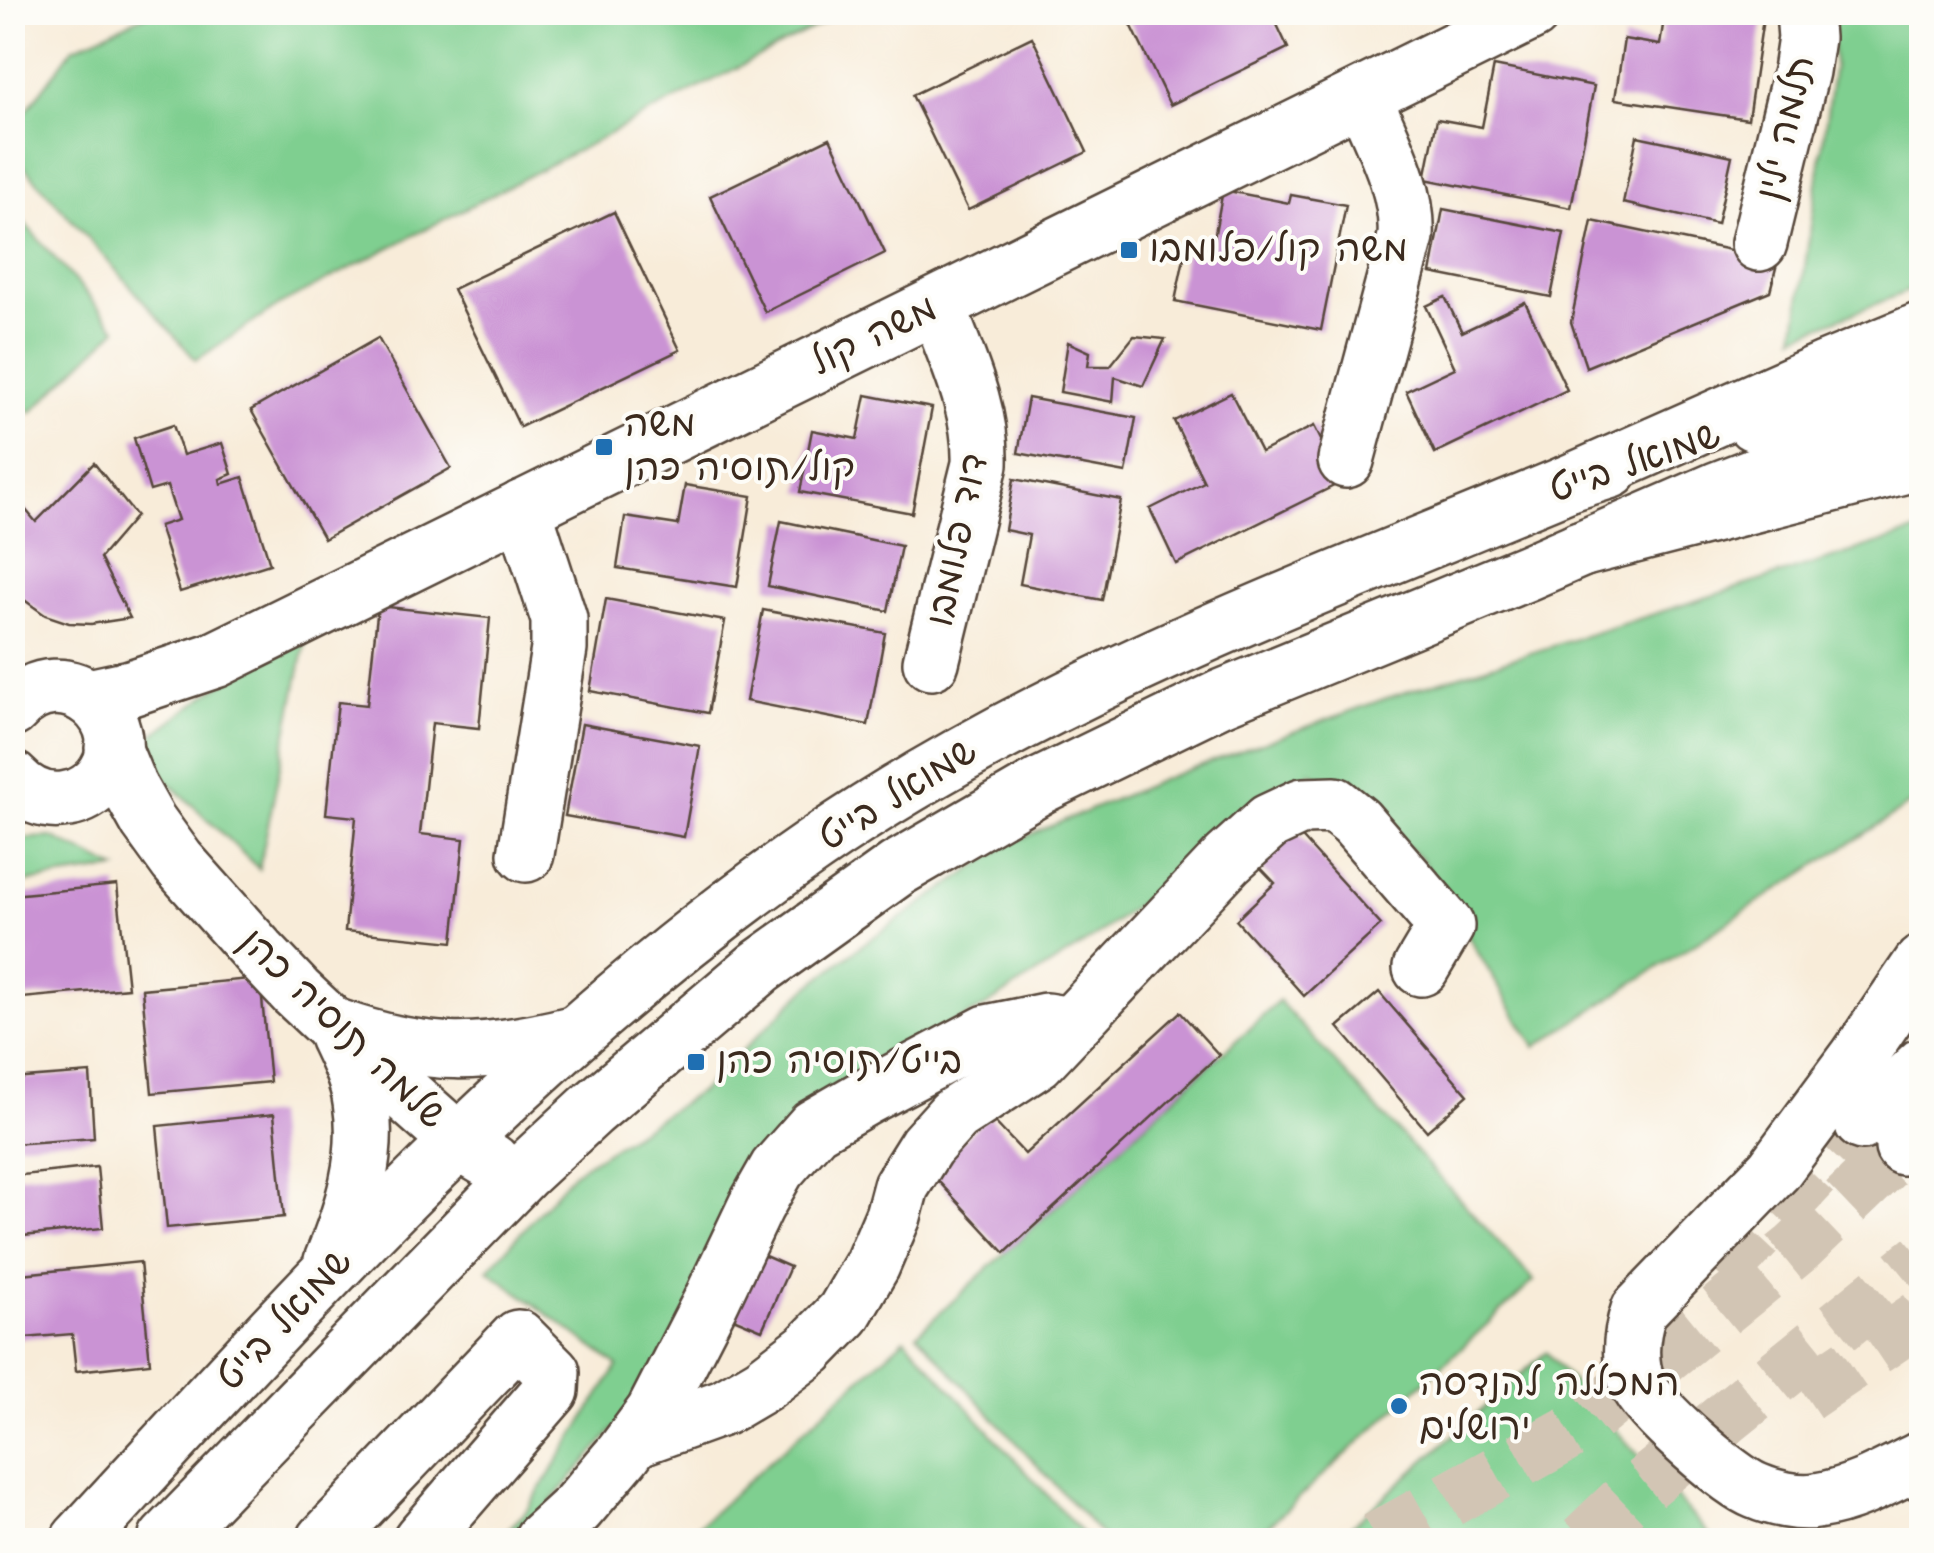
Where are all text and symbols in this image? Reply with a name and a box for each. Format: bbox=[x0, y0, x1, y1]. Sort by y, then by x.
street label: תלמה ילין bbox=[1744, 50, 1828, 206]
place label: משה קול/פלומבו bbox=[1149, 224, 1408, 276]
marker: משה קול/פלומבו bbox=[1118, 239, 1140, 261]
street label: משה קול bbox=[802, 283, 946, 389]
place label: משה קול/תוסיה כהן bbox=[624, 399, 855, 495]
street label: שמואל בייט bbox=[1542, 409, 1728, 517]
marker: משה קול/תוסיה כהן bbox=[593, 436, 615, 458]
street label: דוד פלומבו bbox=[914, 449, 1002, 631]
street label: שמואל בייט bbox=[809, 726, 987, 864]
street label: שלמה תוסיה כהן bbox=[227, 917, 457, 1141]
place label: בייט/תוסיה כהן bbox=[716, 1036, 962, 1088]
marker: בייט/תוסיה כהן bbox=[685, 1051, 707, 1073]
street label: שמואל בייט bbox=[205, 1237, 365, 1403]
place label: המכללה להנדסה ירושלים bbox=[1419, 1358, 1680, 1454]
marker: המכללה להנדסה ירושלים bbox=[1388, 1395, 1410, 1417]

